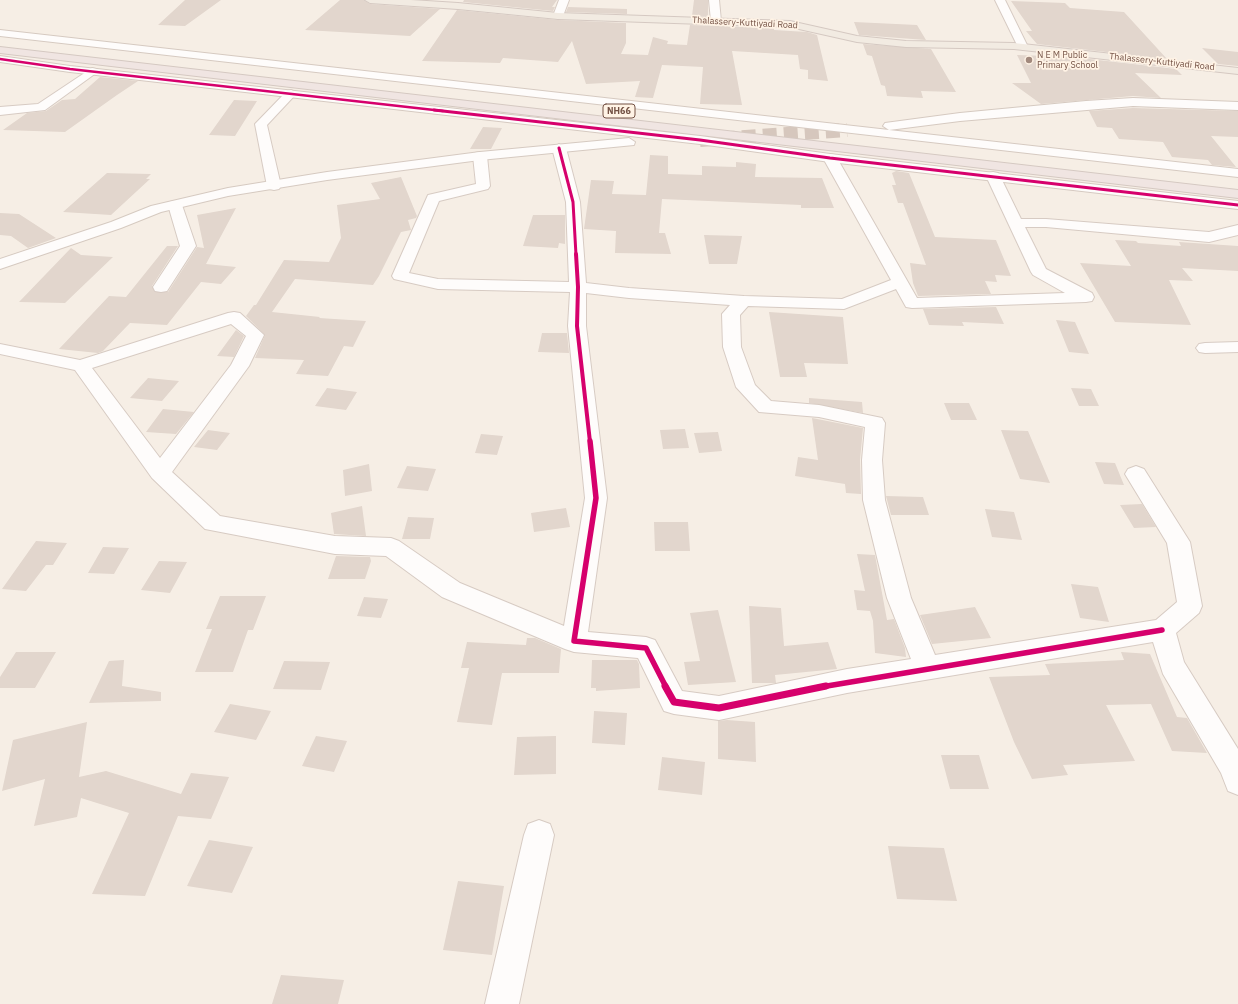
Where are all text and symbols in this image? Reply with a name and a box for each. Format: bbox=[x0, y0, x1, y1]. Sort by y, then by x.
street label: Thalassery-Kuttiyadi Road bbox=[692, 15, 798, 31]
place label: N E M Public Primary School bbox=[1037, 50, 1098, 71]
street label: Thalassery-Kuttiyadi Road bbox=[1109, 51, 1215, 73]
marker: N E M Public Primary School bbox=[1024, 55, 1034, 65]
road number: NH66 bbox=[603, 104, 635, 118]

